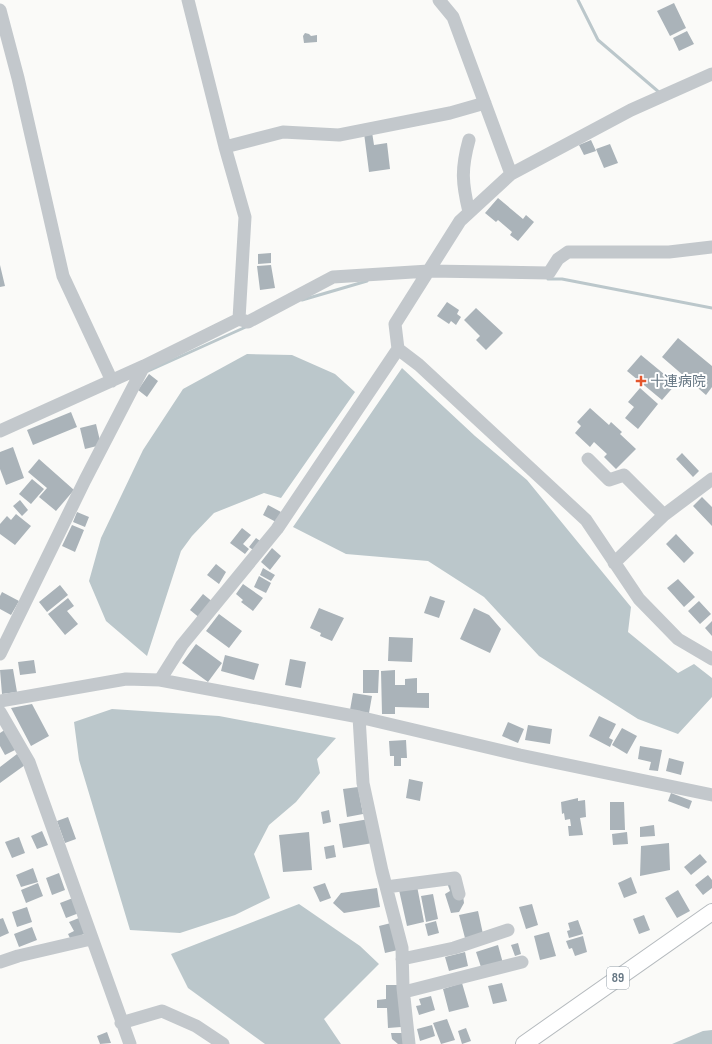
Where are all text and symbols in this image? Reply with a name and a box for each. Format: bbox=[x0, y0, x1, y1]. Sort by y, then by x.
place label: 十連病院 bbox=[650, 373, 706, 390]
marker: 十連病院 bbox=[635, 375, 647, 387]
road number: 89 bbox=[607, 967, 629, 989]

